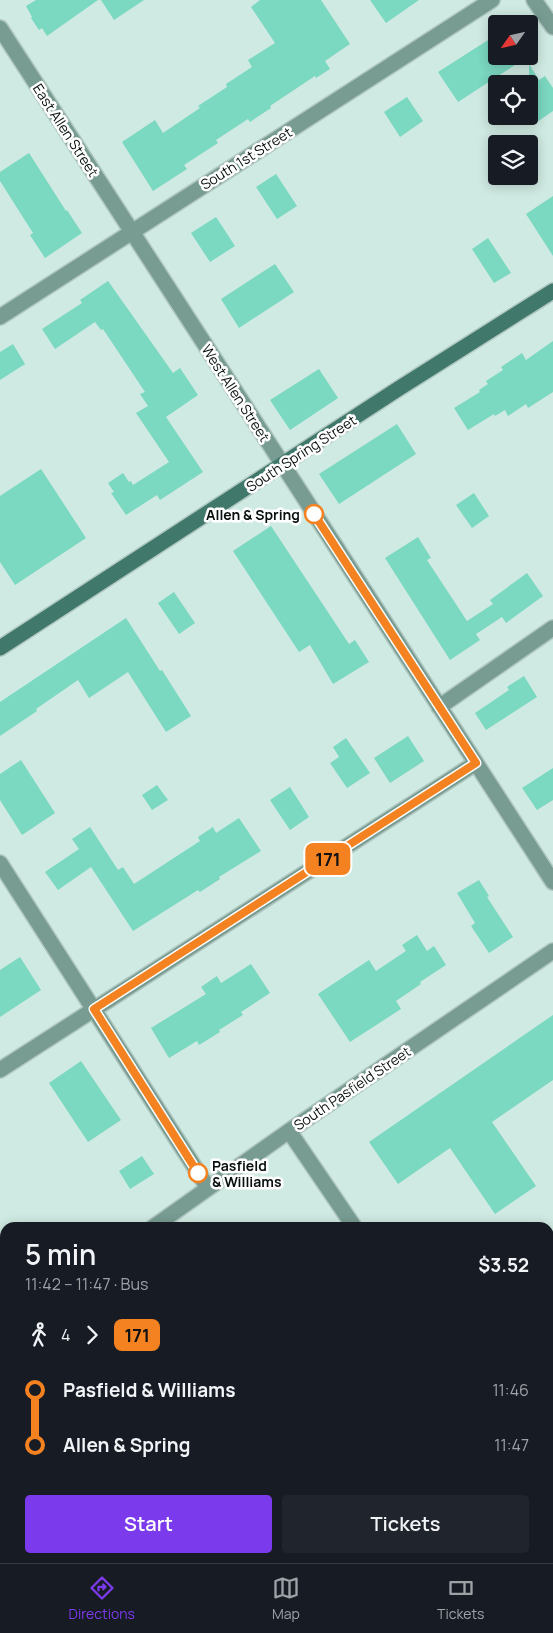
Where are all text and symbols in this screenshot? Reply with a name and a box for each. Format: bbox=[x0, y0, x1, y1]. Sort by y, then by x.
north arrow bbox=[488, 15, 538, 65]
map controls bbox=[488, 15, 538, 185]
button: locate bbox=[488, 75, 538, 125]
street label: East Allen Street bbox=[29, 80, 103, 180]
street label: South 1st Street bbox=[197, 122, 296, 194]
button: layers bbox=[488, 135, 538, 185]
street label: West Allen Street bbox=[198, 341, 275, 445]
street label: South Spring Street bbox=[242, 410, 360, 496]
marker: Allen & Spring bbox=[304, 504, 324, 524]
place label: Allen & Spring bbox=[206, 505, 300, 524]
line badge: 171 bbox=[299, 843, 357, 875]
text: 171 bbox=[315, 847, 341, 871]
street label: South Pasfield Street bbox=[290, 1042, 415, 1134]
place label: Pasfield & Williams bbox=[212, 1156, 282, 1191]
marker: Pasfield & Williams bbox=[188, 1163, 208, 1183]
text: 5 min bbox=[25, 1235, 96, 1273]
text: $3.52 bbox=[478, 1252, 529, 1278]
text: 11:42 – 11:47 · Bus bbox=[25, 1273, 148, 1295]
icon: walk bbox=[25, 1321, 53, 1349]
icon: forward bbox=[78, 1321, 106, 1349]
text: 171 bbox=[124, 1323, 150, 1347]
text: 4 bbox=[61, 1324, 70, 1346]
text: Pasfield & Williams bbox=[63, 1377, 236, 1403]
text: 11:46 bbox=[492, 1379, 529, 1401]
text: Allen & Spring bbox=[63, 1432, 190, 1458]
text: 11:47 bbox=[494, 1434, 529, 1456]
button: Start bbox=[25, 1495, 272, 1553]
button: Tickets bbox=[282, 1495, 529, 1553]
tab: Directions bbox=[69, 1574, 135, 1623]
tab: Map bbox=[272, 1574, 300, 1623]
tab: Tickets bbox=[437, 1574, 484, 1623]

